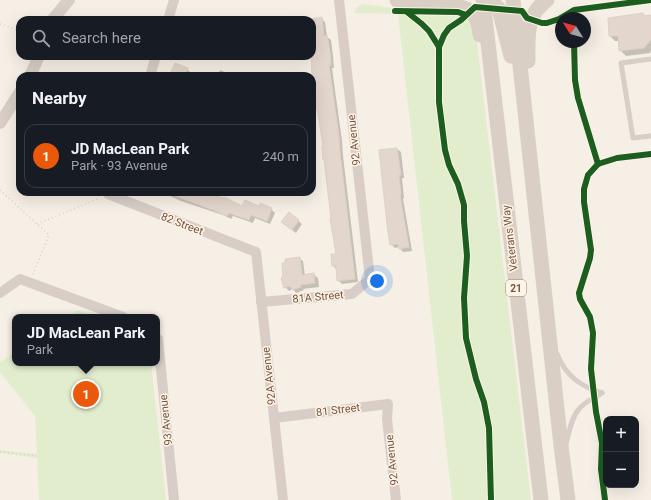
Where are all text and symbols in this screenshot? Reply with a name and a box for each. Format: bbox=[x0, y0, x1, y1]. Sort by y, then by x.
north arrow bbox=[555, 12, 591, 48]
search box bbox=[16, 16, 316, 60]
icon: search bbox=[30, 27, 52, 49]
text: Search here bbox=[62, 29, 141, 47]
text: Nearby bbox=[32, 88, 87, 108]
street label: 92 Avenue bbox=[345, 114, 363, 166]
text: JD MacLean Park bbox=[71, 140, 189, 158]
text: 1 bbox=[42, 149, 50, 164]
text: 240 m bbox=[262, 149, 299, 164]
text: Park · 93 Avenue bbox=[71, 158, 167, 173]
street label: Veterans Way bbox=[499, 203, 521, 272]
street label: 82 Street bbox=[159, 210, 205, 238]
your location bbox=[367, 271, 387, 291]
road number: 21 bbox=[506, 280, 526, 296]
street label: 81A Street bbox=[292, 288, 345, 306]
popup bbox=[12, 314, 160, 366]
text: JD MacLean Park bbox=[27, 324, 145, 342]
text: Park bbox=[27, 342, 53, 357]
street label: 92A Avenue bbox=[259, 346, 279, 406]
pin: 1 bbox=[73, 379, 99, 409]
street label: 93 Avenue bbox=[157, 394, 175, 446]
street label: 81 Street bbox=[315, 401, 361, 419]
map controls bbox=[603, 416, 639, 488]
button: + bbox=[603, 416, 639, 452]
street label: 92 Avenue bbox=[383, 434, 401, 486]
button: − bbox=[603, 452, 639, 488]

